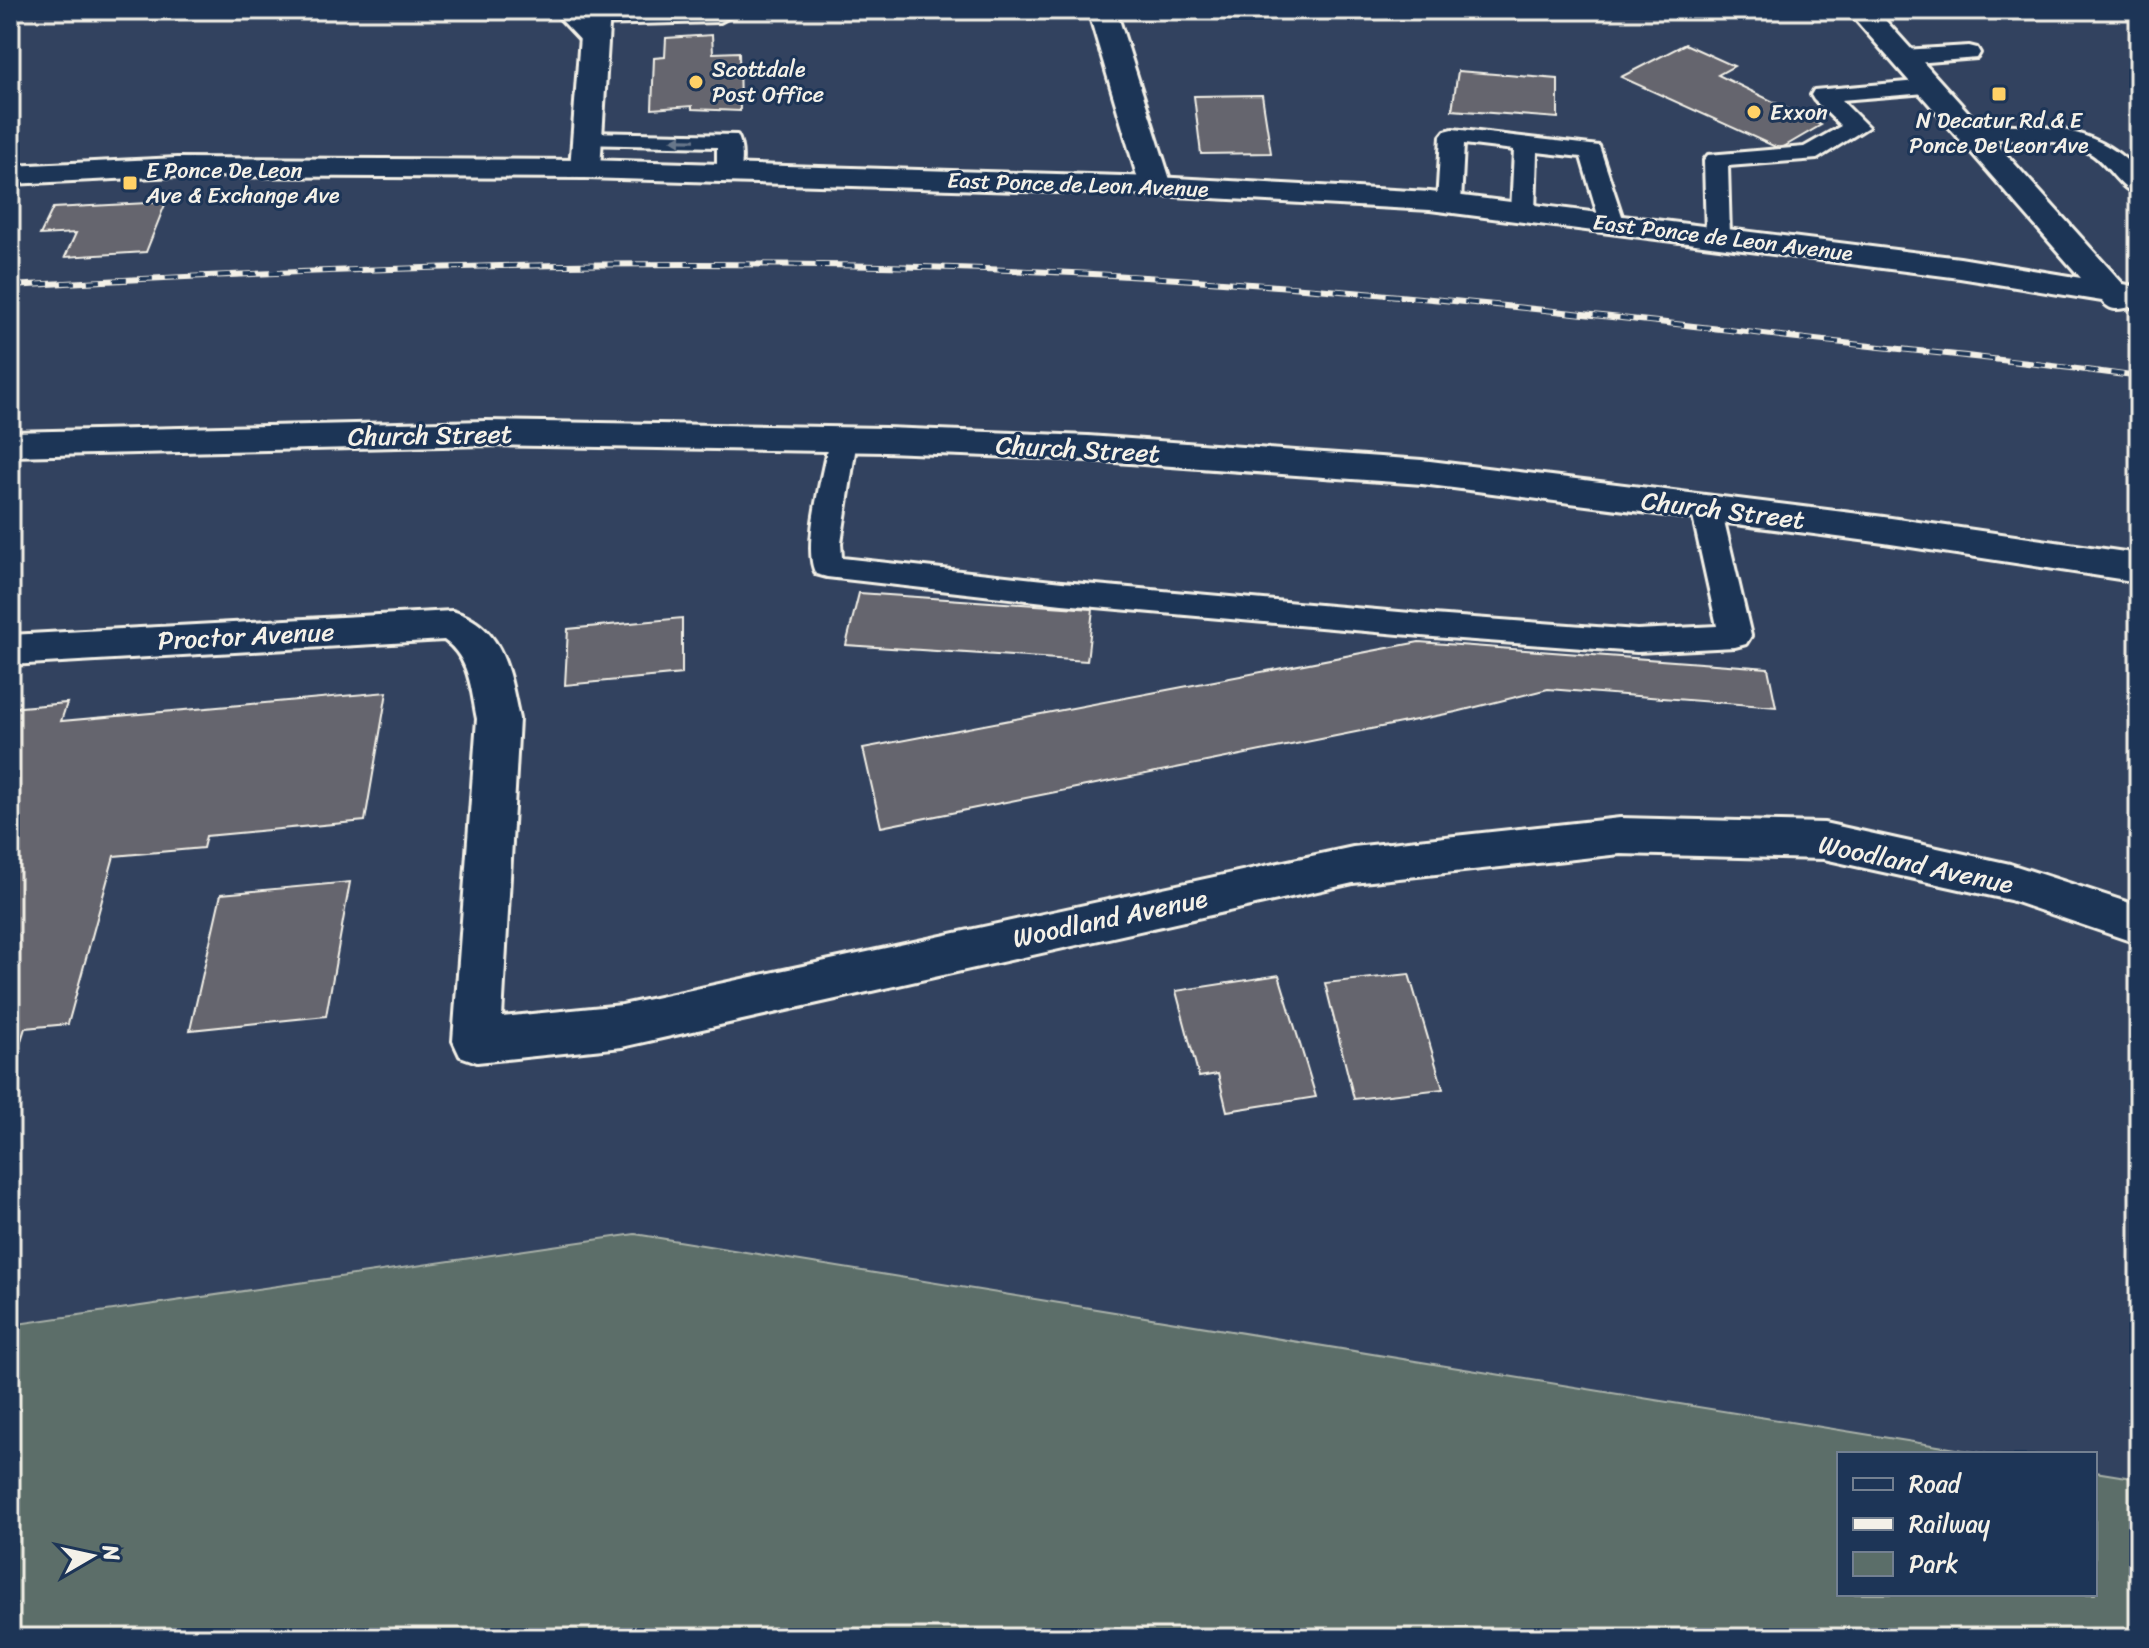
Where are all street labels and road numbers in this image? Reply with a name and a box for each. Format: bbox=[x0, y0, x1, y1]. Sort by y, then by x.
street label: East Ponce de Leon Avenue bbox=[947, 160, 1210, 209]
street label: East Ponce de Leon Avenue bbox=[1591, 202, 1855, 273]
street label: Church Street bbox=[347, 411, 513, 459]
street label: Church Street bbox=[995, 422, 1161, 476]
street label: Church Street bbox=[1639, 477, 1807, 543]
street label: Proctor Avenue bbox=[157, 608, 335, 664]
street label: Woodland Avenue bbox=[1814, 821, 2018, 907]
street label: Woodland Avenue bbox=[1008, 875, 1212, 961]

